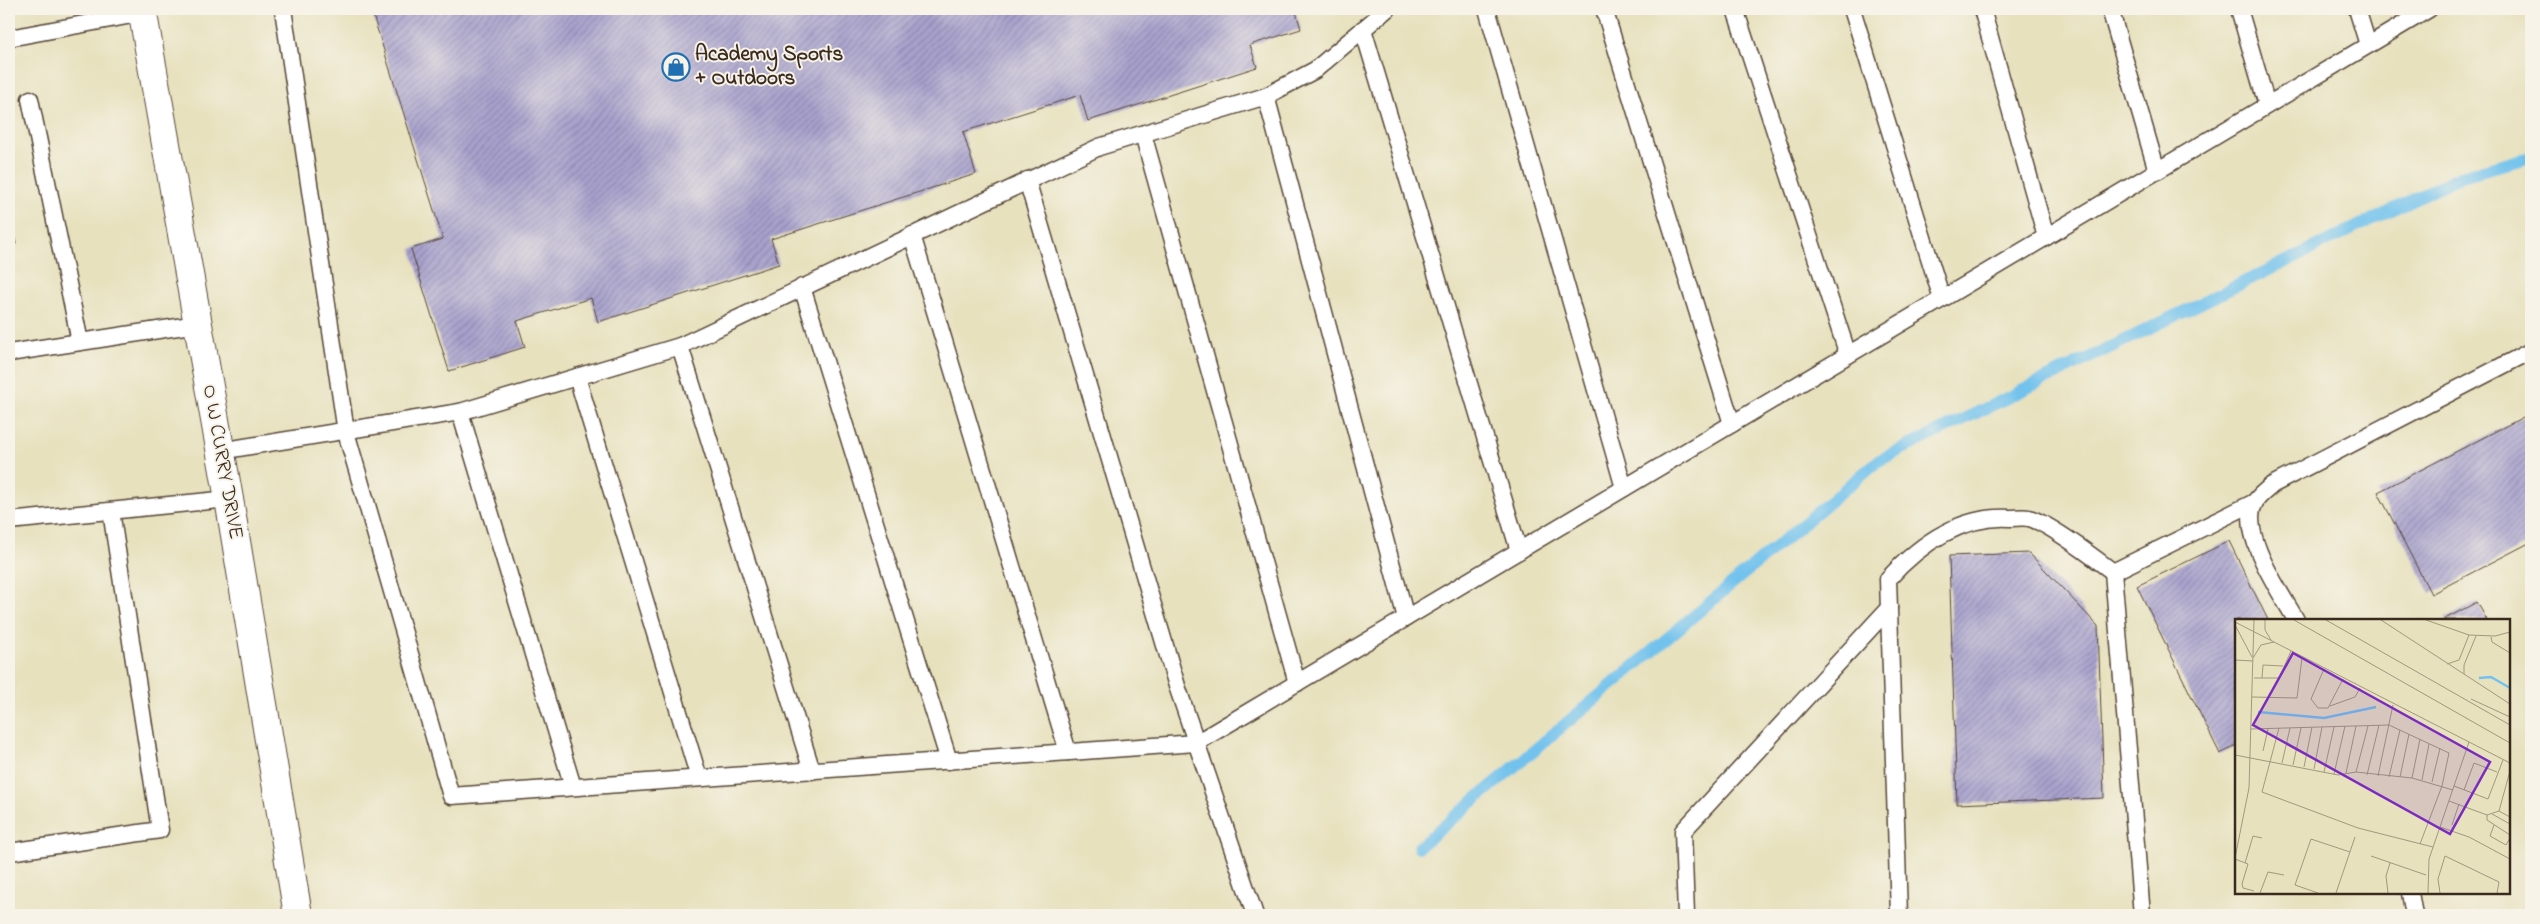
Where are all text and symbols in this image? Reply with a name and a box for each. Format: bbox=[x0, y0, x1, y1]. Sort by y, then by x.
place label: Academy Sports + Outdoors bbox=[695, 40, 843, 94]
shop icon: Academy Sports + Outdoors bbox=[661, 52, 691, 82]
street label: O W CURRY DRIVE bbox=[194, 382, 250, 542]
inset map bbox=[2235, 619, 2510, 894]

